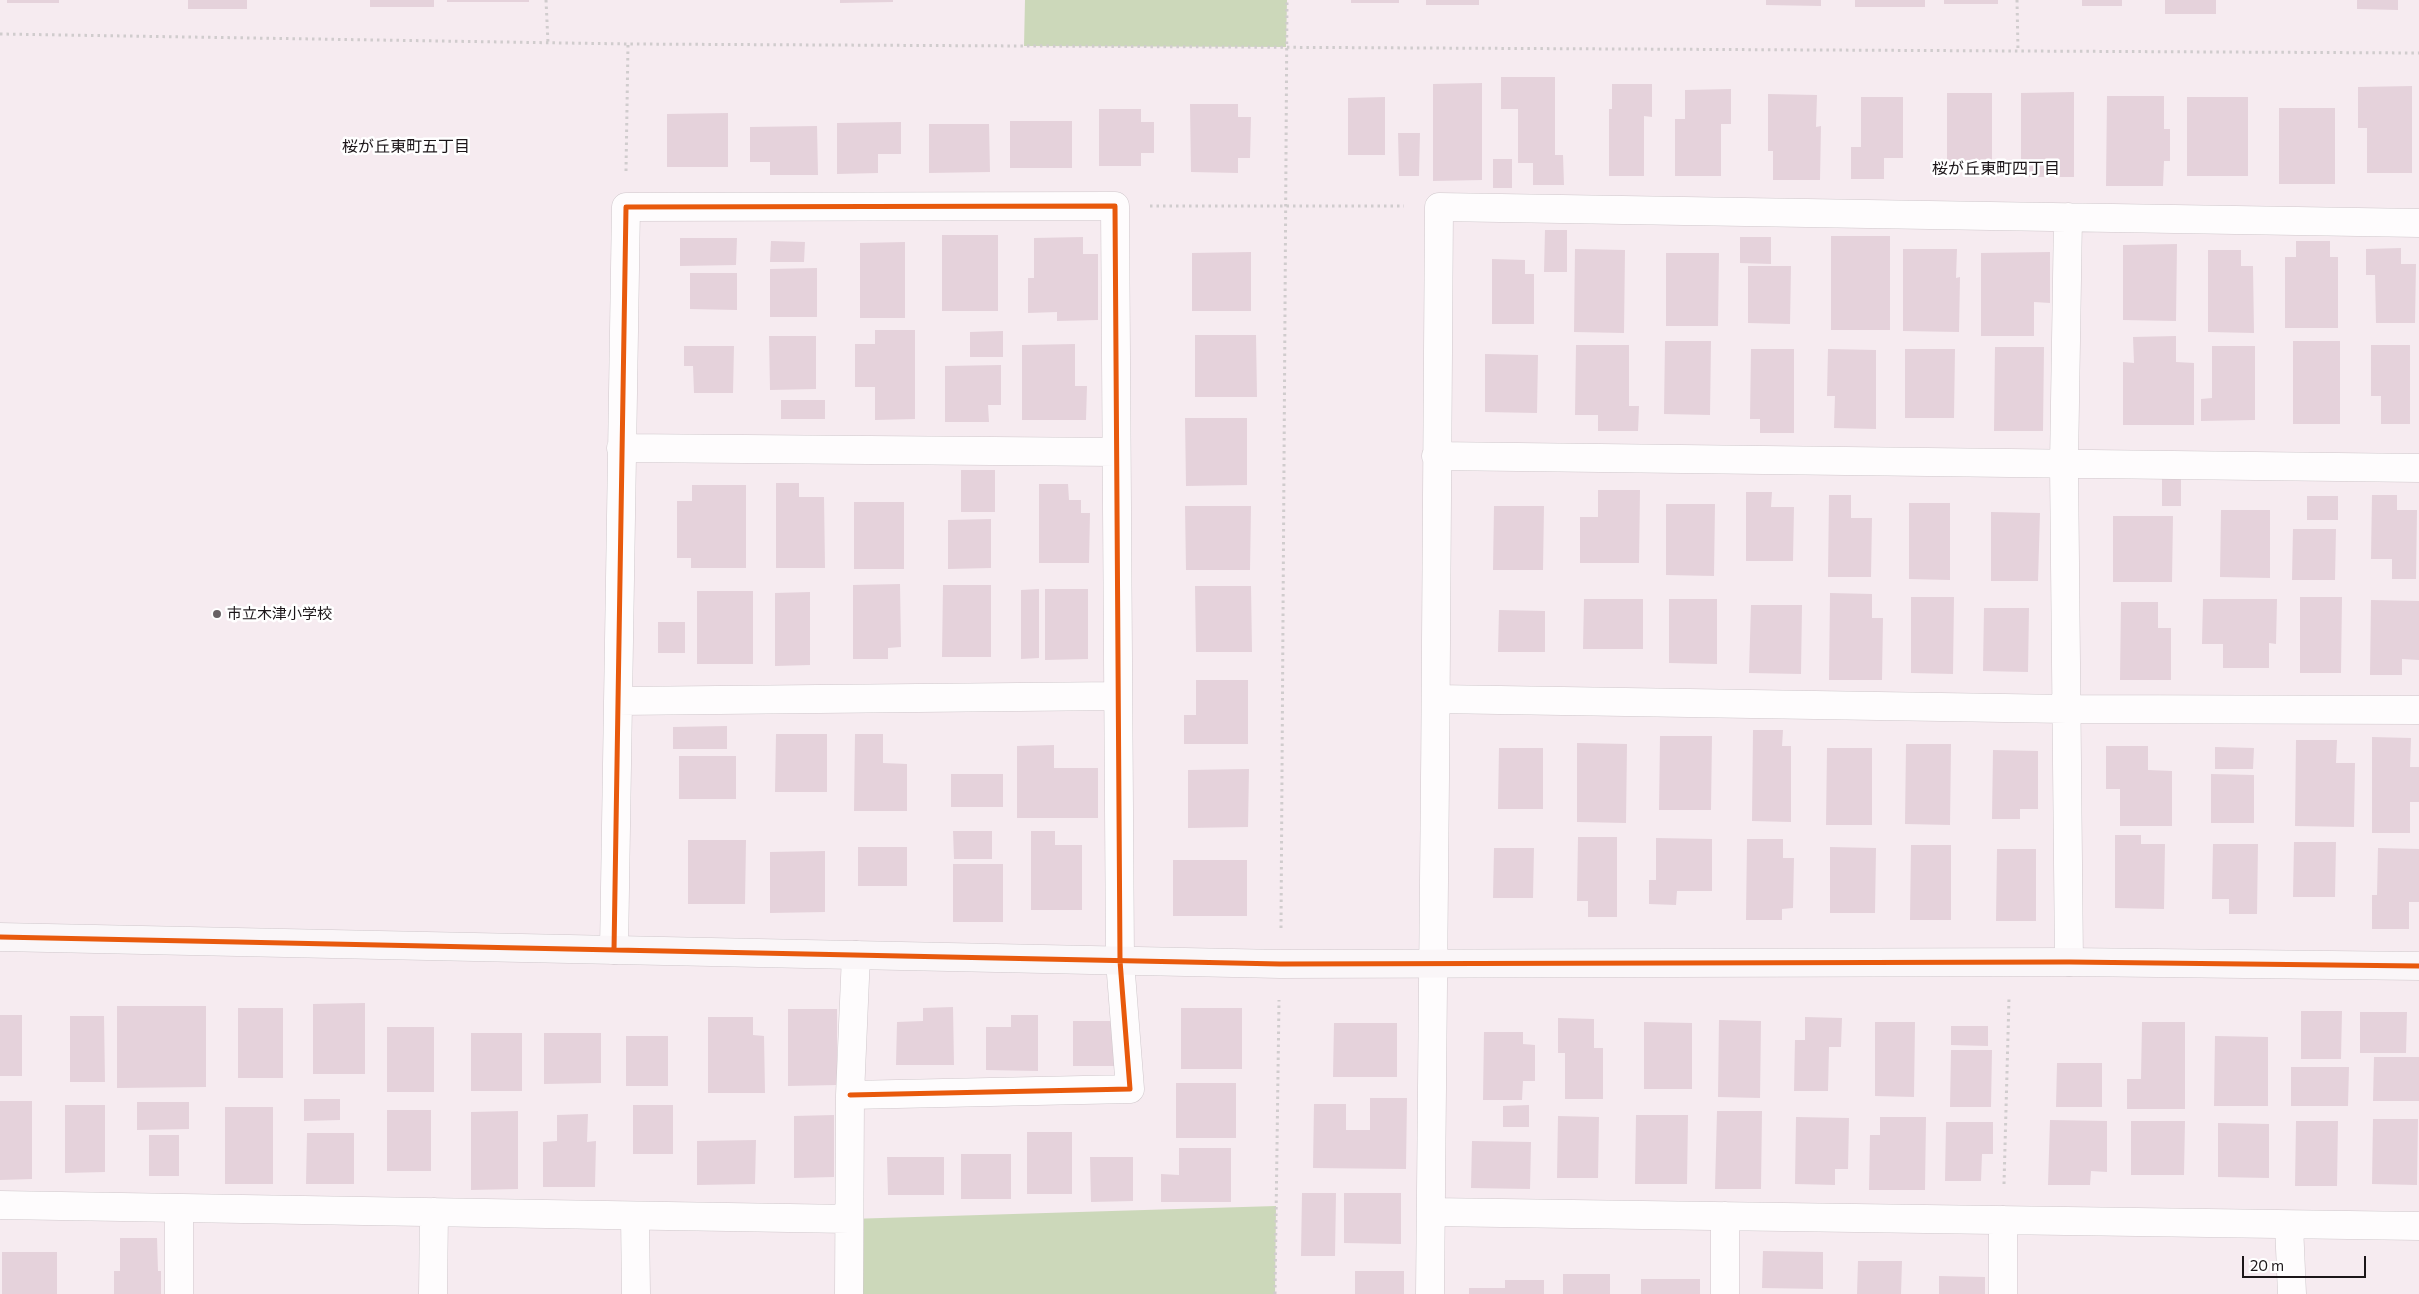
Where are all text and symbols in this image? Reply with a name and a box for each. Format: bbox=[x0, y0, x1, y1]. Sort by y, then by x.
district label: 桜が丘東町五丁目 bbox=[342, 137, 470, 157]
district label: 桜が丘東町四丁目 bbox=[1932, 159, 2060, 179]
place label: 市立木津小学校 bbox=[227, 605, 332, 623]
marker: 市立木津小学校 bbox=[211, 608, 223, 620]
scale bar bbox=[2244, 1246, 2368, 1278]
text: 20 m bbox=[2250, 1256, 2284, 1274]

